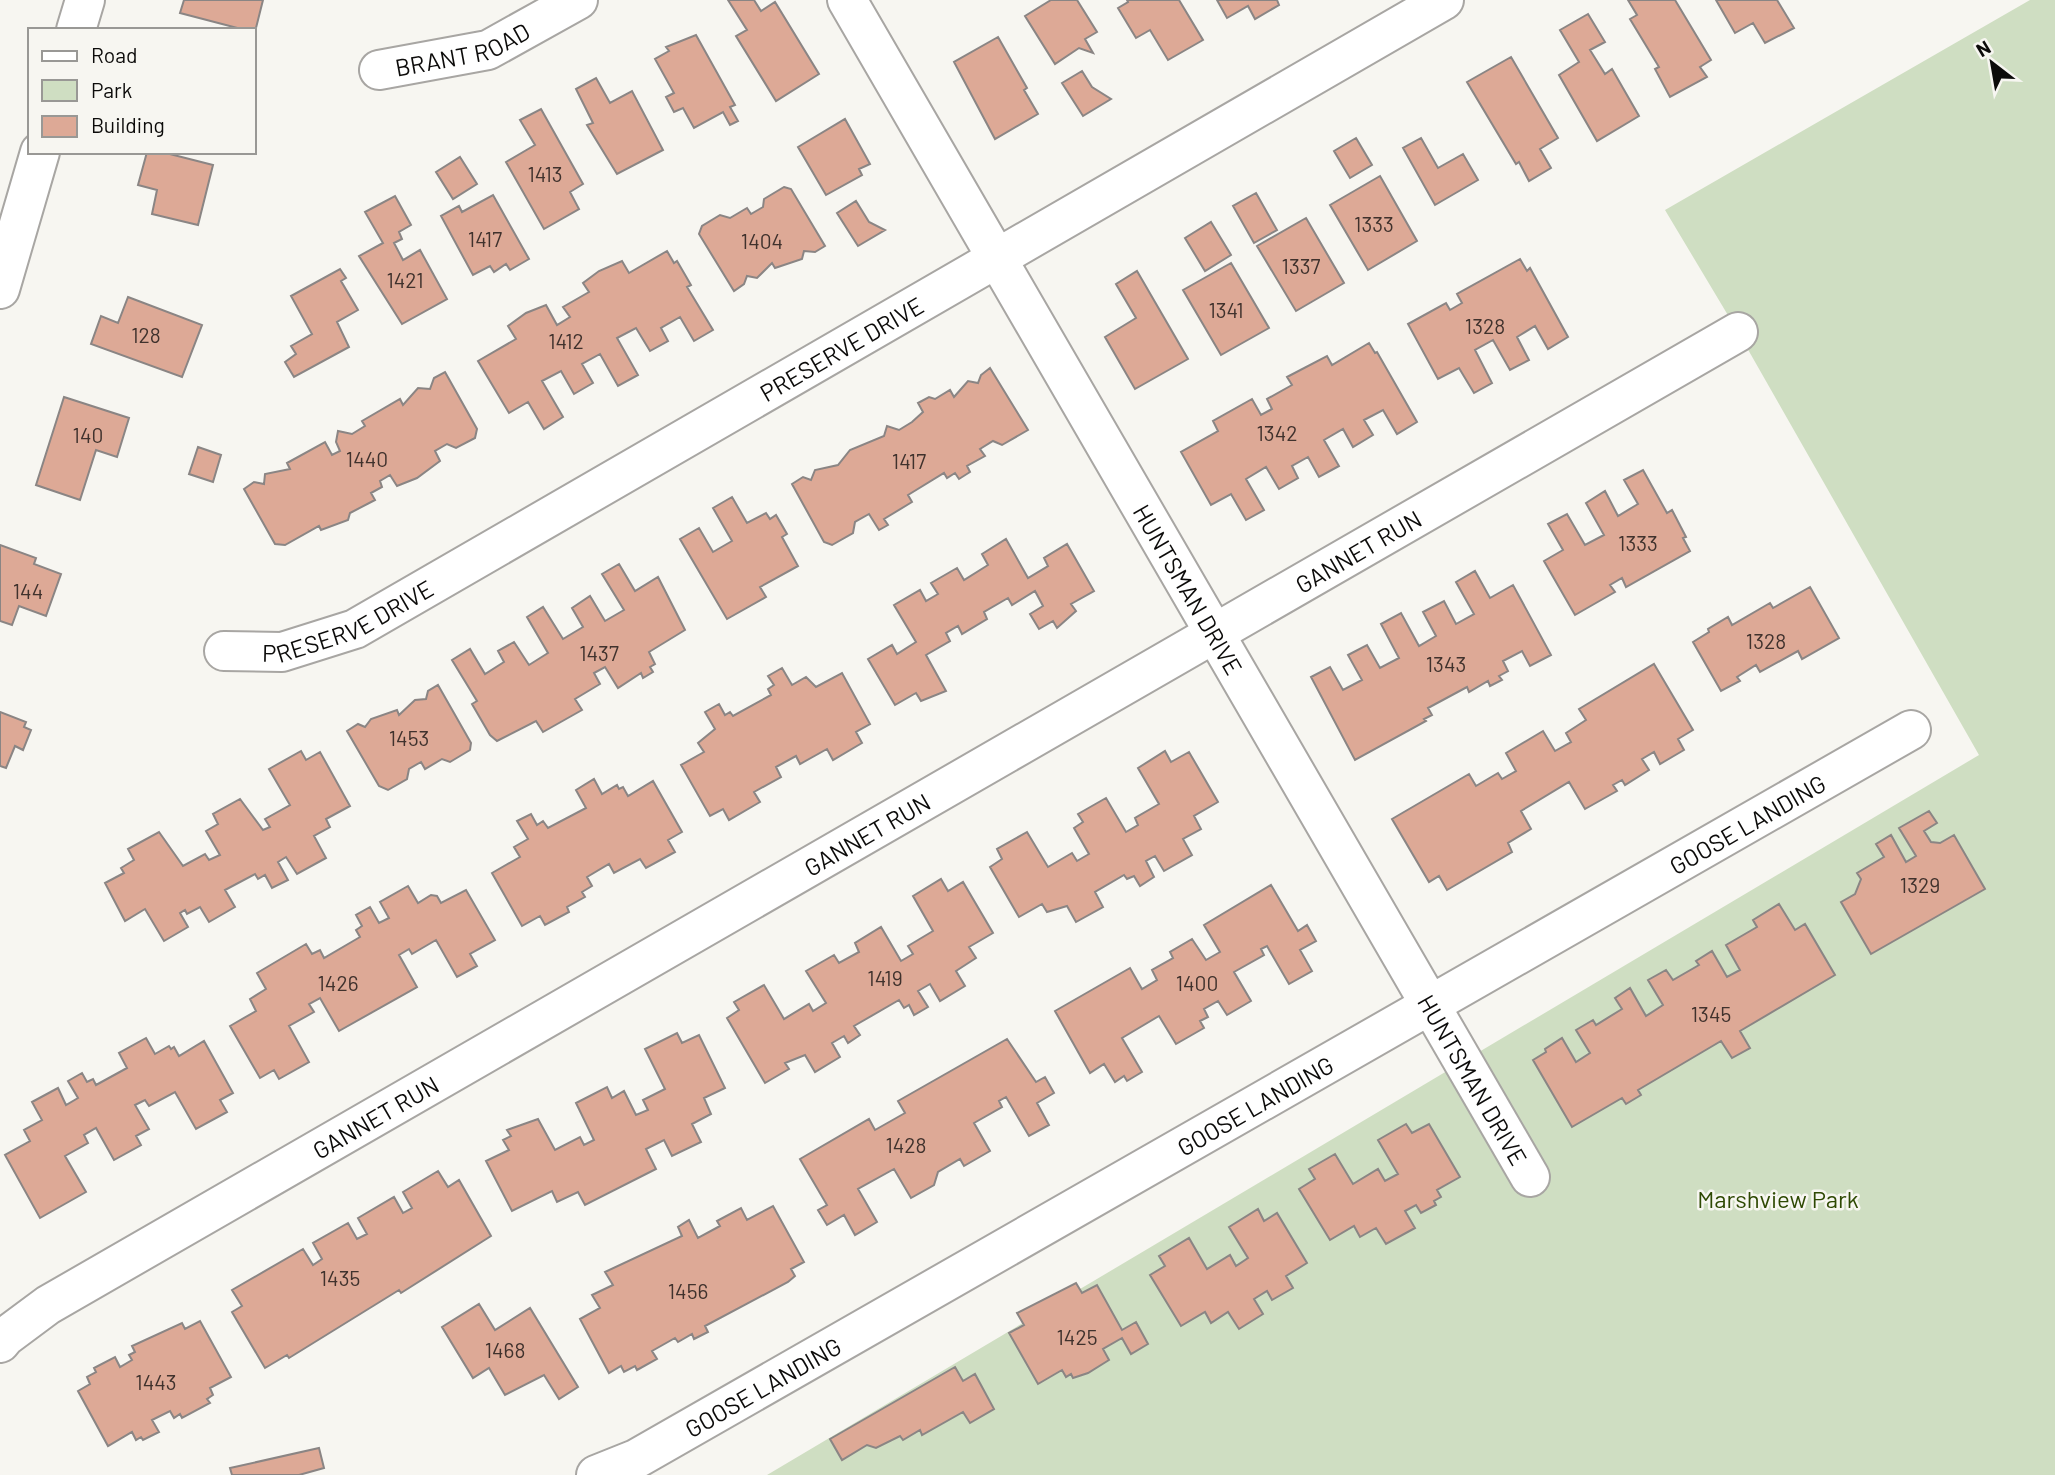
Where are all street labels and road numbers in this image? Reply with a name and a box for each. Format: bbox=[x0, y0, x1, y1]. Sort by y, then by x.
street label: BRANT ROAD bbox=[393, 16, 534, 81]
street label: PRESERVE DRIVE bbox=[754, 290, 928, 407]
street label: HUNTSMAN DRIVE bbox=[1128, 499, 1250, 679]
street label: GANNET RUN bbox=[1290, 503, 1426, 598]
street label: PRESERVE DRIVE bbox=[262, 573, 438, 668]
street label: GOOSE LANDING bbox=[1664, 768, 1830, 880]
street label: GANNET RUN bbox=[798, 786, 935, 881]
street label: HUNTSMAN DRIVE bbox=[1413, 989, 1534, 1170]
street label: GOOSE LANDING bbox=[1172, 1049, 1338, 1161]
street label: GANNET RUN bbox=[307, 1069, 443, 1164]
street label: GOOSE LANDING bbox=[679, 1331, 846, 1443]

